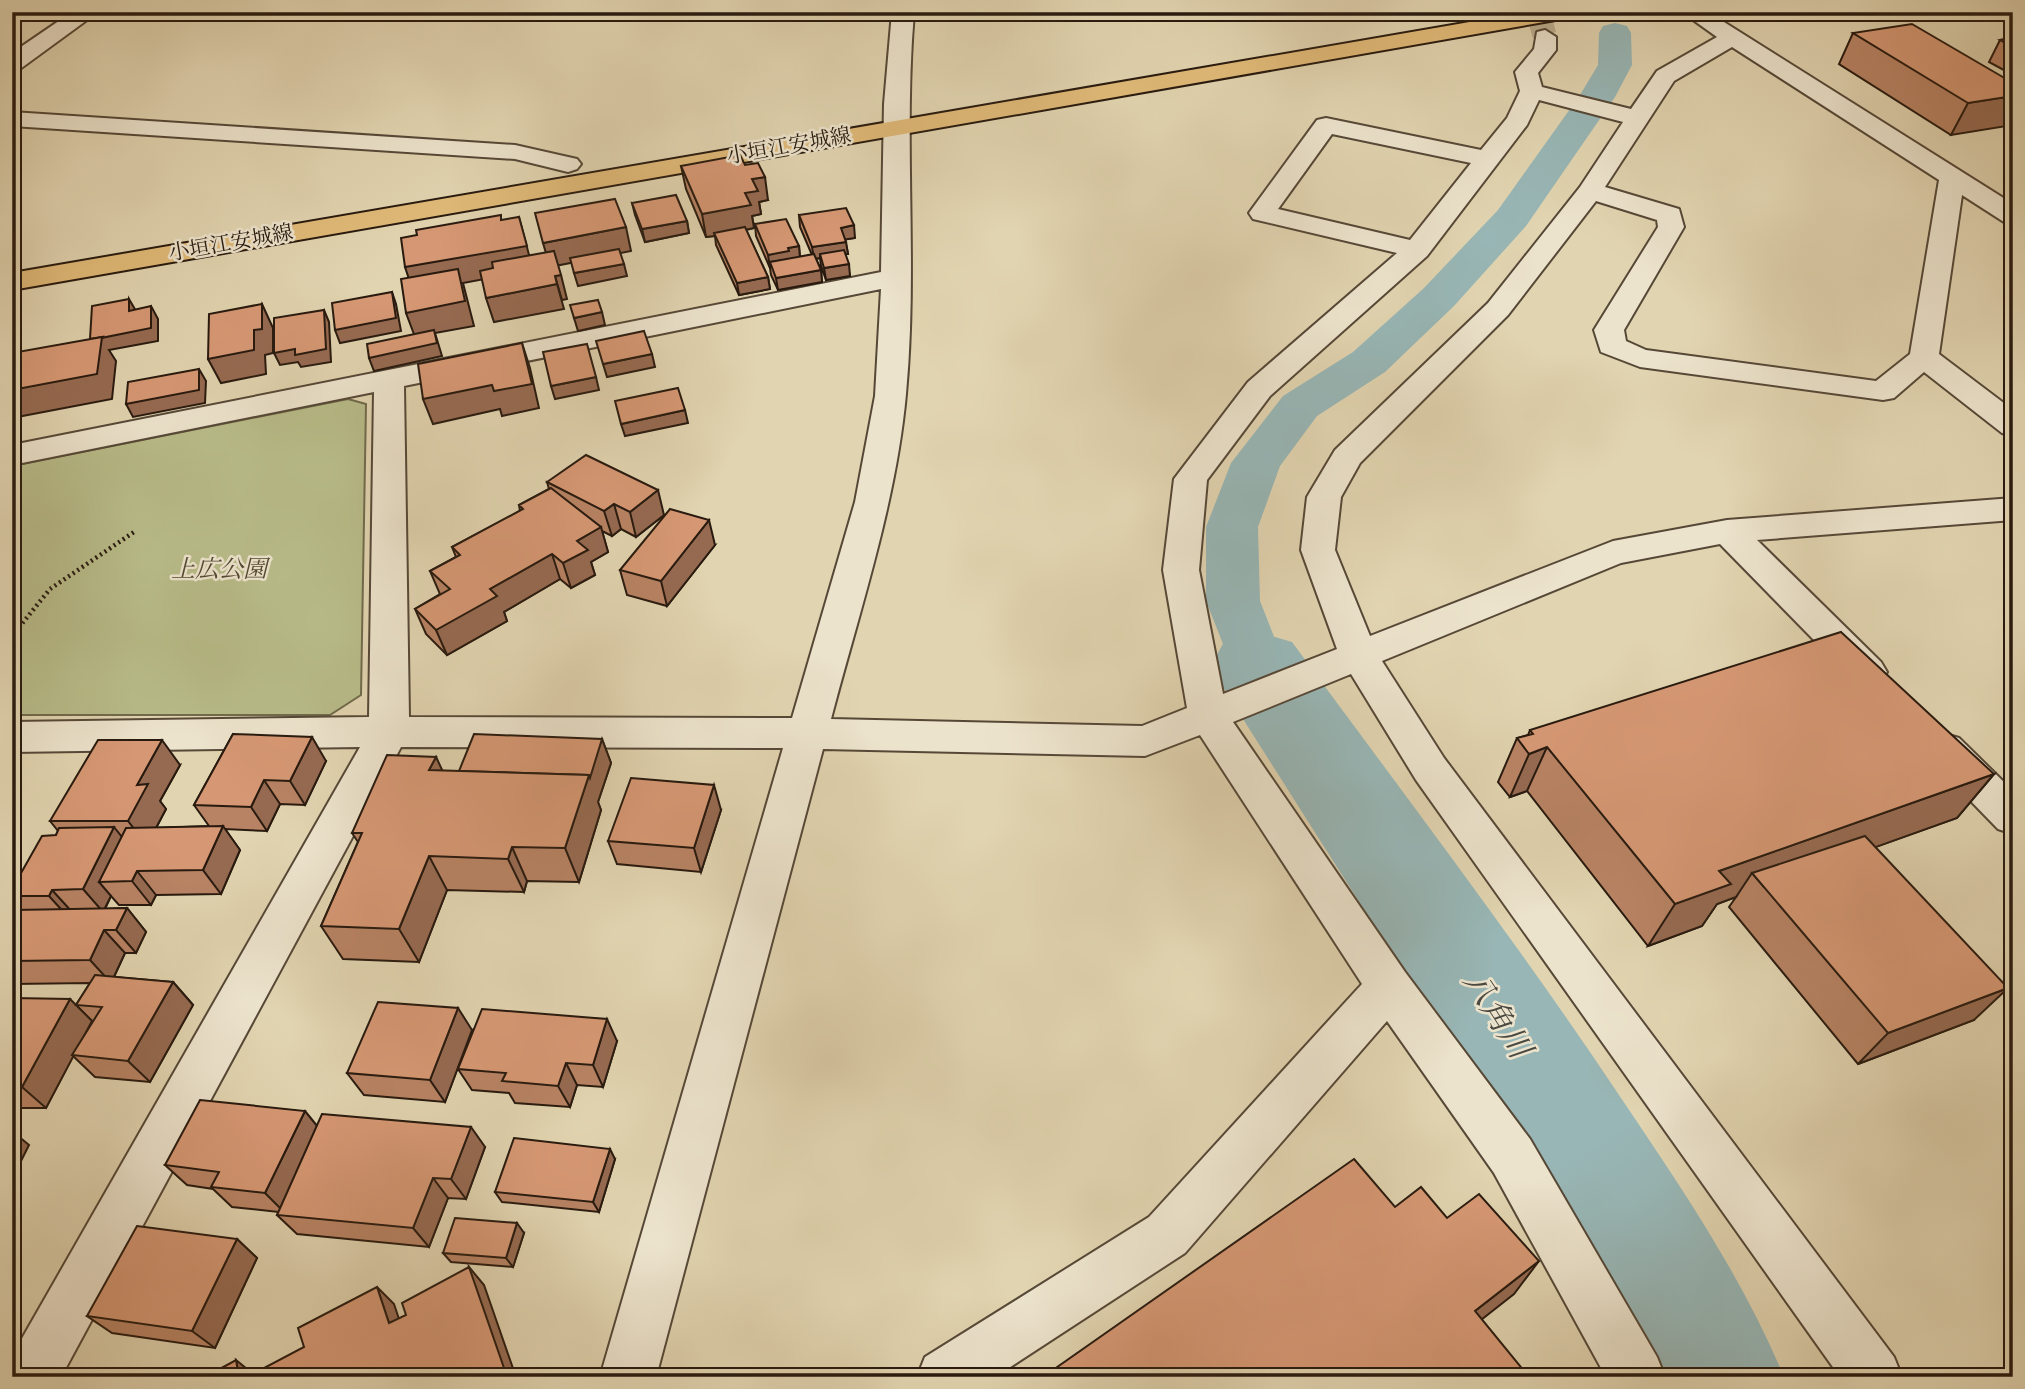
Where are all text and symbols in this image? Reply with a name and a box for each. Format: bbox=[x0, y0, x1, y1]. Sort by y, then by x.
street label: 小垣江安城線 bbox=[724, 122, 854, 172]
street label: 小垣江安城線 bbox=[166, 219, 296, 269]
park label: 上広公園 bbox=[171, 554, 271, 588]
water label: 八角川 bbox=[1450, 964, 1541, 1071]

